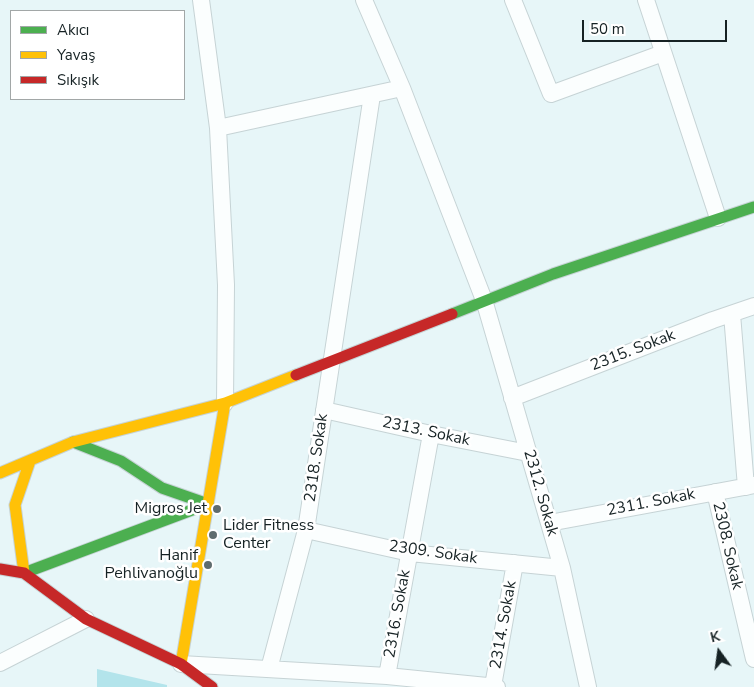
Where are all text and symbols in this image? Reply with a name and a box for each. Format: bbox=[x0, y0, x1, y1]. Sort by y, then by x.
legend bbox=[10, 10, 185, 100]
scale bar bbox=[584, 10, 729, 42]
text: 50 m bbox=[590, 19, 625, 39]
text: Akıcı bbox=[57, 20, 89, 40]
text: Yavaş bbox=[57, 45, 95, 65]
text: Sıkışık bbox=[57, 70, 99, 90]
street label: 2315. Sokak bbox=[588, 326, 678, 376]
street label: 2318. Sokak bbox=[301, 412, 333, 504]
street label: 2313. Sokak bbox=[380, 413, 472, 451]
street label: 2312. Sokak bbox=[518, 447, 562, 539]
street label: 2311. Sokak bbox=[605, 485, 697, 521]
place label: Migros Jet bbox=[135, 499, 207, 519]
street label: 2308. Sokak bbox=[708, 500, 746, 592]
marker: Migros Jet bbox=[211, 503, 223, 515]
place label: Lider Fitness Center bbox=[223, 516, 314, 554]
marker: Lider Fitness Center bbox=[207, 529, 219, 541]
street label: 2309. Sokak bbox=[387, 537, 479, 569]
place label: Hanif Pehlivanoğlu bbox=[105, 546, 198, 584]
marker: Hanif Pehlivanoğlu bbox=[202, 559, 214, 571]
street label: 2316. Sokak bbox=[381, 568, 415, 660]
street label: 2314. Sokak bbox=[487, 579, 521, 671]
north arrow bbox=[694, 627, 744, 677]
text: K bbox=[708, 627, 722, 647]

